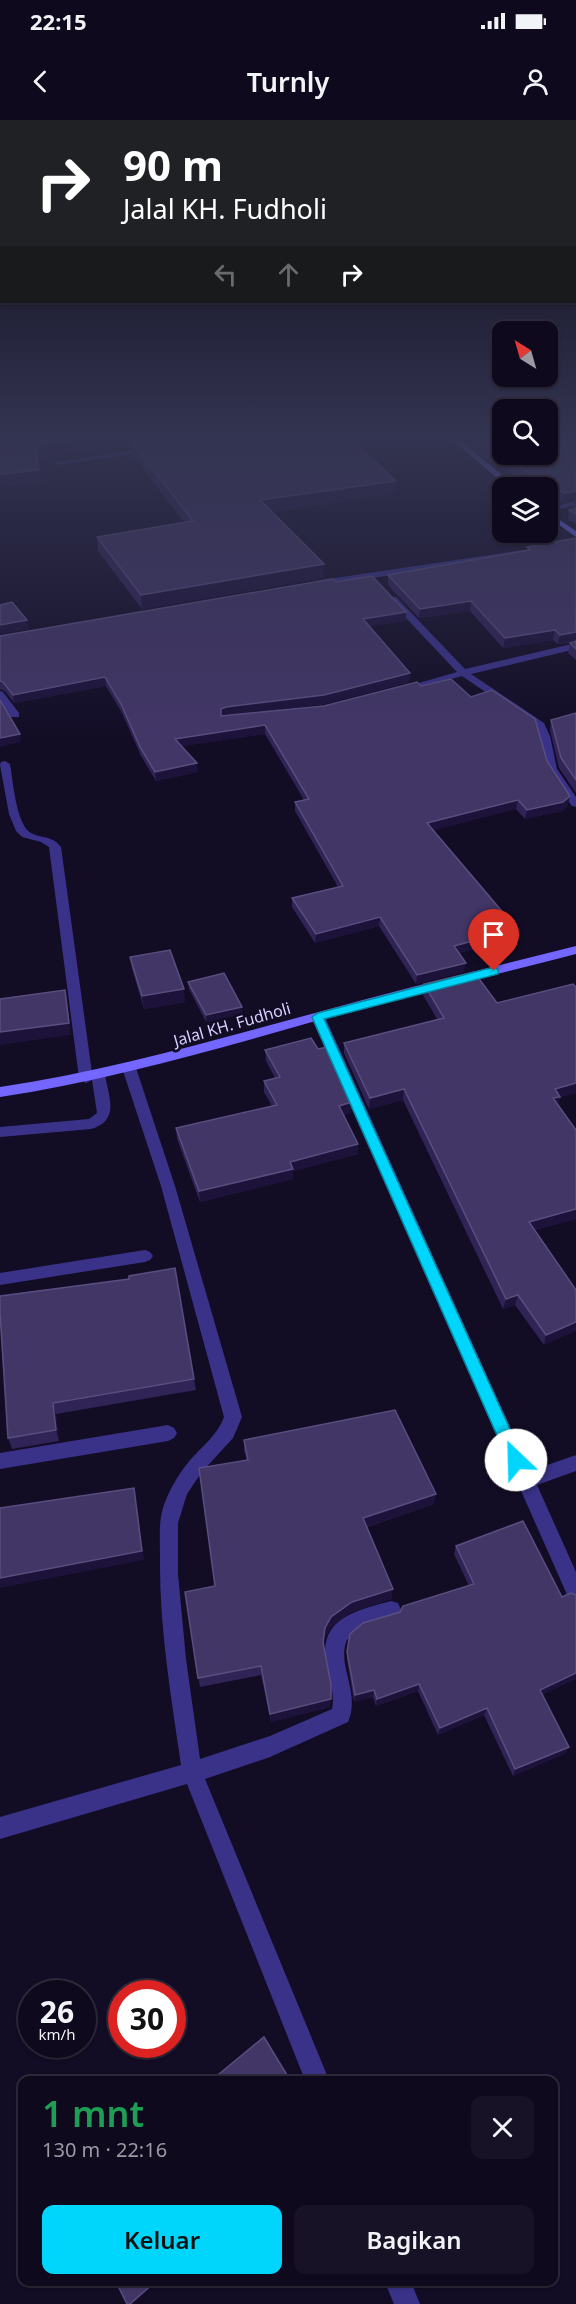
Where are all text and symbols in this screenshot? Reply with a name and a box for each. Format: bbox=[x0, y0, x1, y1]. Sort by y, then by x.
text: 22:15 bbox=[30, 6, 87, 36]
text: Turnly bbox=[247, 63, 329, 100]
icon: back bbox=[24, 65, 57, 98]
icon: person bbox=[519, 65, 552, 98]
text: 90 m bbox=[123, 136, 223, 193]
icon: right bbox=[24, 144, 102, 222]
text: Jalal KH. Fudholi bbox=[123, 190, 327, 227]
icon: left bbox=[209, 258, 242, 291]
icon: ahead bbox=[272, 258, 305, 291]
icon: right bbox=[335, 258, 368, 291]
north arrow bbox=[492, 321, 558, 387]
map controls bbox=[492, 321, 558, 543]
button: search bbox=[492, 399, 558, 465]
button: layers bbox=[492, 477, 558, 543]
pin bbox=[468, 909, 519, 971]
icon: arrive bbox=[477, 918, 510, 951]
street label: Jalal KH. Fudholi bbox=[169, 997, 293, 1052]
position arrow bbox=[484, 1428, 548, 1492]
speed limit sign: 30 bbox=[108, 1980, 186, 2058]
text: 26 bbox=[40, 1991, 74, 2032]
text: km/h bbox=[39, 2024, 75, 2044]
text: 1 mnt bbox=[42, 2089, 144, 2138]
button: close bbox=[471, 2096, 534, 2159]
text: 130 m · 22:16 bbox=[42, 2136, 167, 2163]
button: Keluar bbox=[42, 2205, 282, 2274]
button: Bagikan bbox=[294, 2205, 534, 2274]

